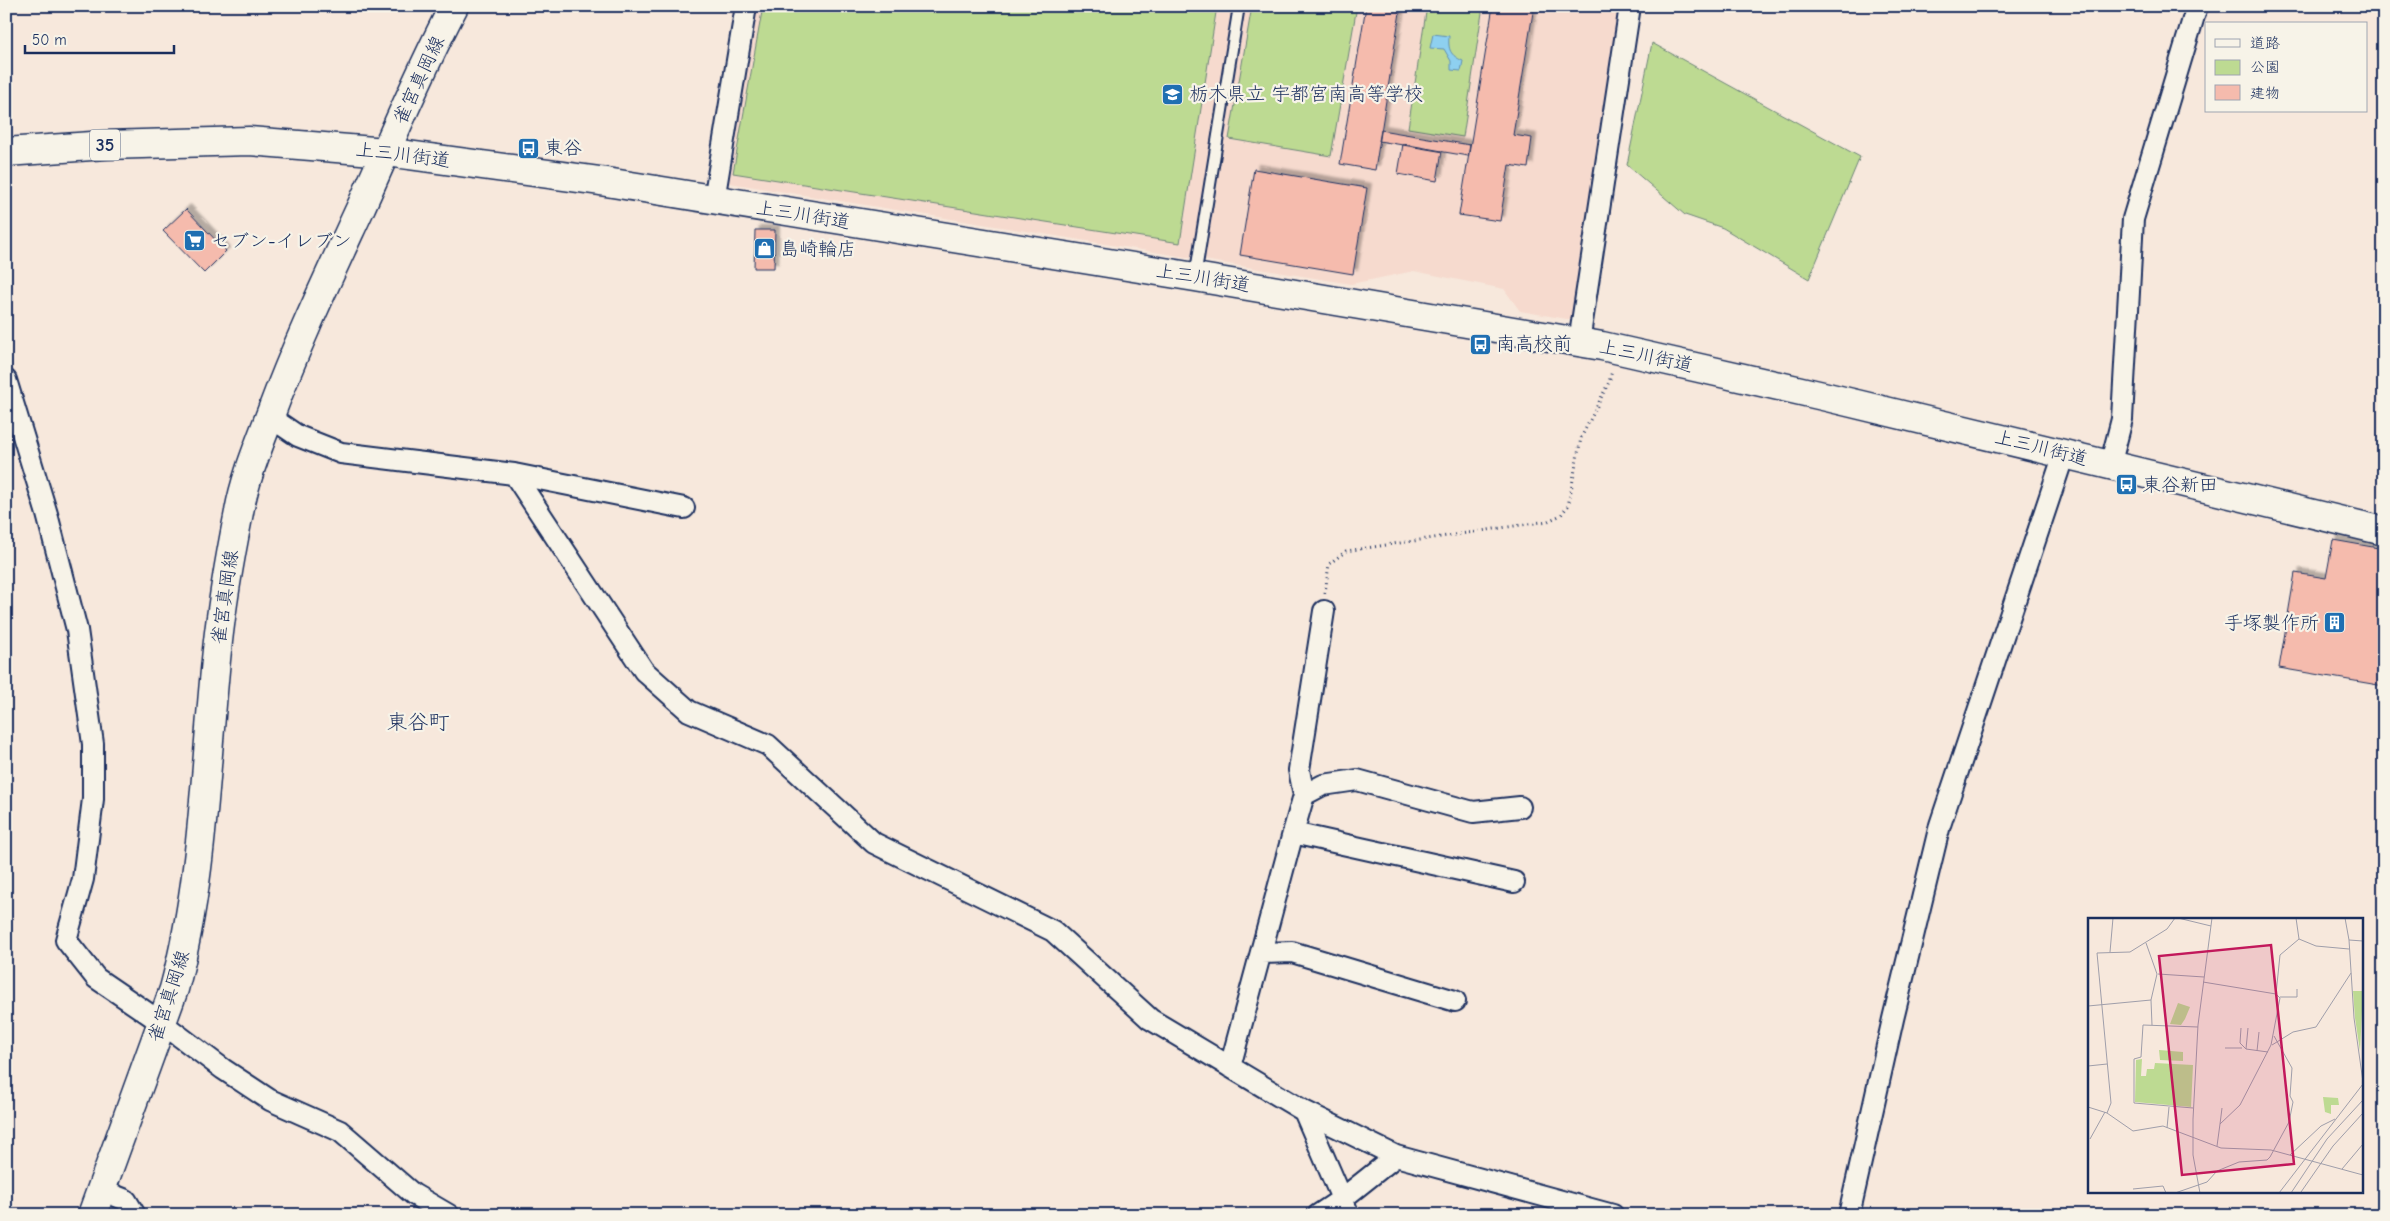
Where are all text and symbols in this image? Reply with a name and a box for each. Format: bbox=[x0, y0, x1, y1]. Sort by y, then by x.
scale bar bbox=[25, 22, 174, 54]
legend bbox=[2205, 22, 2368, 112]
text: 50 m bbox=[32, 31, 67, 49]
street label: 雀宮真岡線 bbox=[389, 32, 449, 128]
text: 道路 bbox=[2250, 34, 2280, 52]
text: 公園 bbox=[2250, 58, 2280, 76]
school or university icon: 栃木県立 宇都宮南高等学校 bbox=[1161, 82, 1185, 106]
place label: 栃木県立 宇都宮南高等学校 bbox=[1189, 83, 1423, 105]
text: 建物 bbox=[2250, 84, 2280, 102]
road number: 35 bbox=[90, 130, 120, 160]
bus stop icon: 東谷 bbox=[516, 136, 540, 160]
place label: 東谷 bbox=[544, 137, 582, 159]
street label: 上三川街道 bbox=[355, 138, 451, 172]
street label: 上三川街道 bbox=[754, 197, 852, 233]
supermarket icon: セブン-イレブン bbox=[183, 229, 207, 253]
place label: セブン-イレブン bbox=[211, 230, 352, 252]
shop icon: 島崎輪店 bbox=[752, 237, 776, 261]
place label: 島崎輪店 bbox=[780, 238, 856, 260]
street label: 上三川街道 bbox=[1154, 260, 1252, 296]
bus stop icon: 南高校前 bbox=[1468, 332, 1492, 356]
place label: 南高校前 bbox=[1496, 333, 1572, 355]
street label: 上三川街道 bbox=[1597, 335, 1695, 377]
street label: 上三川街道 bbox=[1992, 426, 2090, 470]
bus stop icon: 東谷新田 bbox=[2114, 473, 2138, 497]
place label: 東谷新田 bbox=[2142, 474, 2218, 496]
street label: 雀宮真岡線 bbox=[207, 548, 243, 646]
building icon: 手塚製作所 bbox=[2323, 611, 2347, 635]
place label: 手塚製作所 bbox=[2224, 612, 2319, 634]
district label: 東谷町 bbox=[387, 710, 450, 734]
inset map bbox=[2088, 918, 2362, 1194]
street label: 雀宮真岡線 bbox=[144, 947, 194, 1045]

